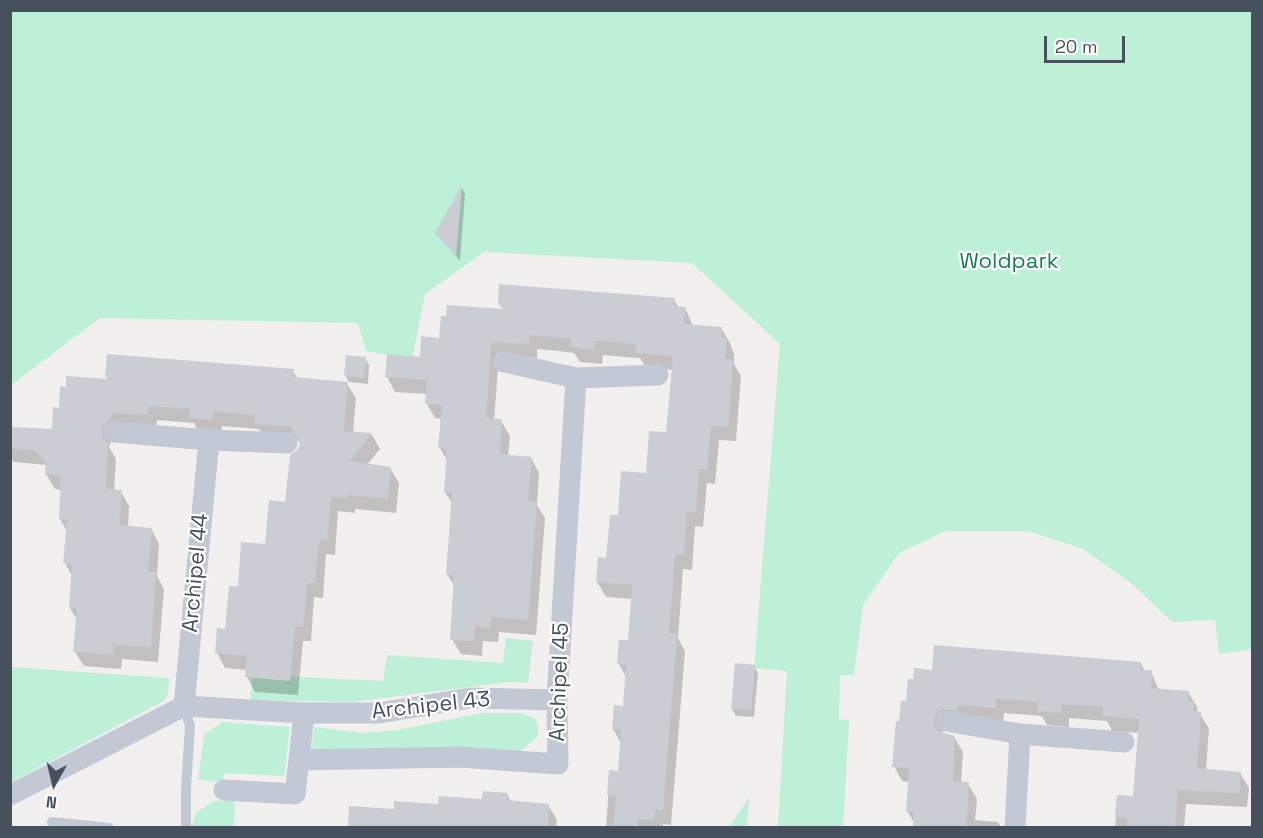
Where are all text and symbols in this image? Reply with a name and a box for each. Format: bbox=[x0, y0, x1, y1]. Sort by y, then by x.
scale bar bbox=[1047, 24, 1128, 62]
text: 20 m bbox=[1055, 35, 1098, 58]
park label: Woldpark bbox=[959, 249, 1059, 275]
street label: Archipel 44 bbox=[178, 512, 214, 634]
street label: Archipel 45 bbox=[545, 622, 575, 742]
street label: Archipel 43 bbox=[370, 687, 492, 725]
north arrow bbox=[24, 754, 84, 814]
text: N bbox=[45, 791, 58, 813]

